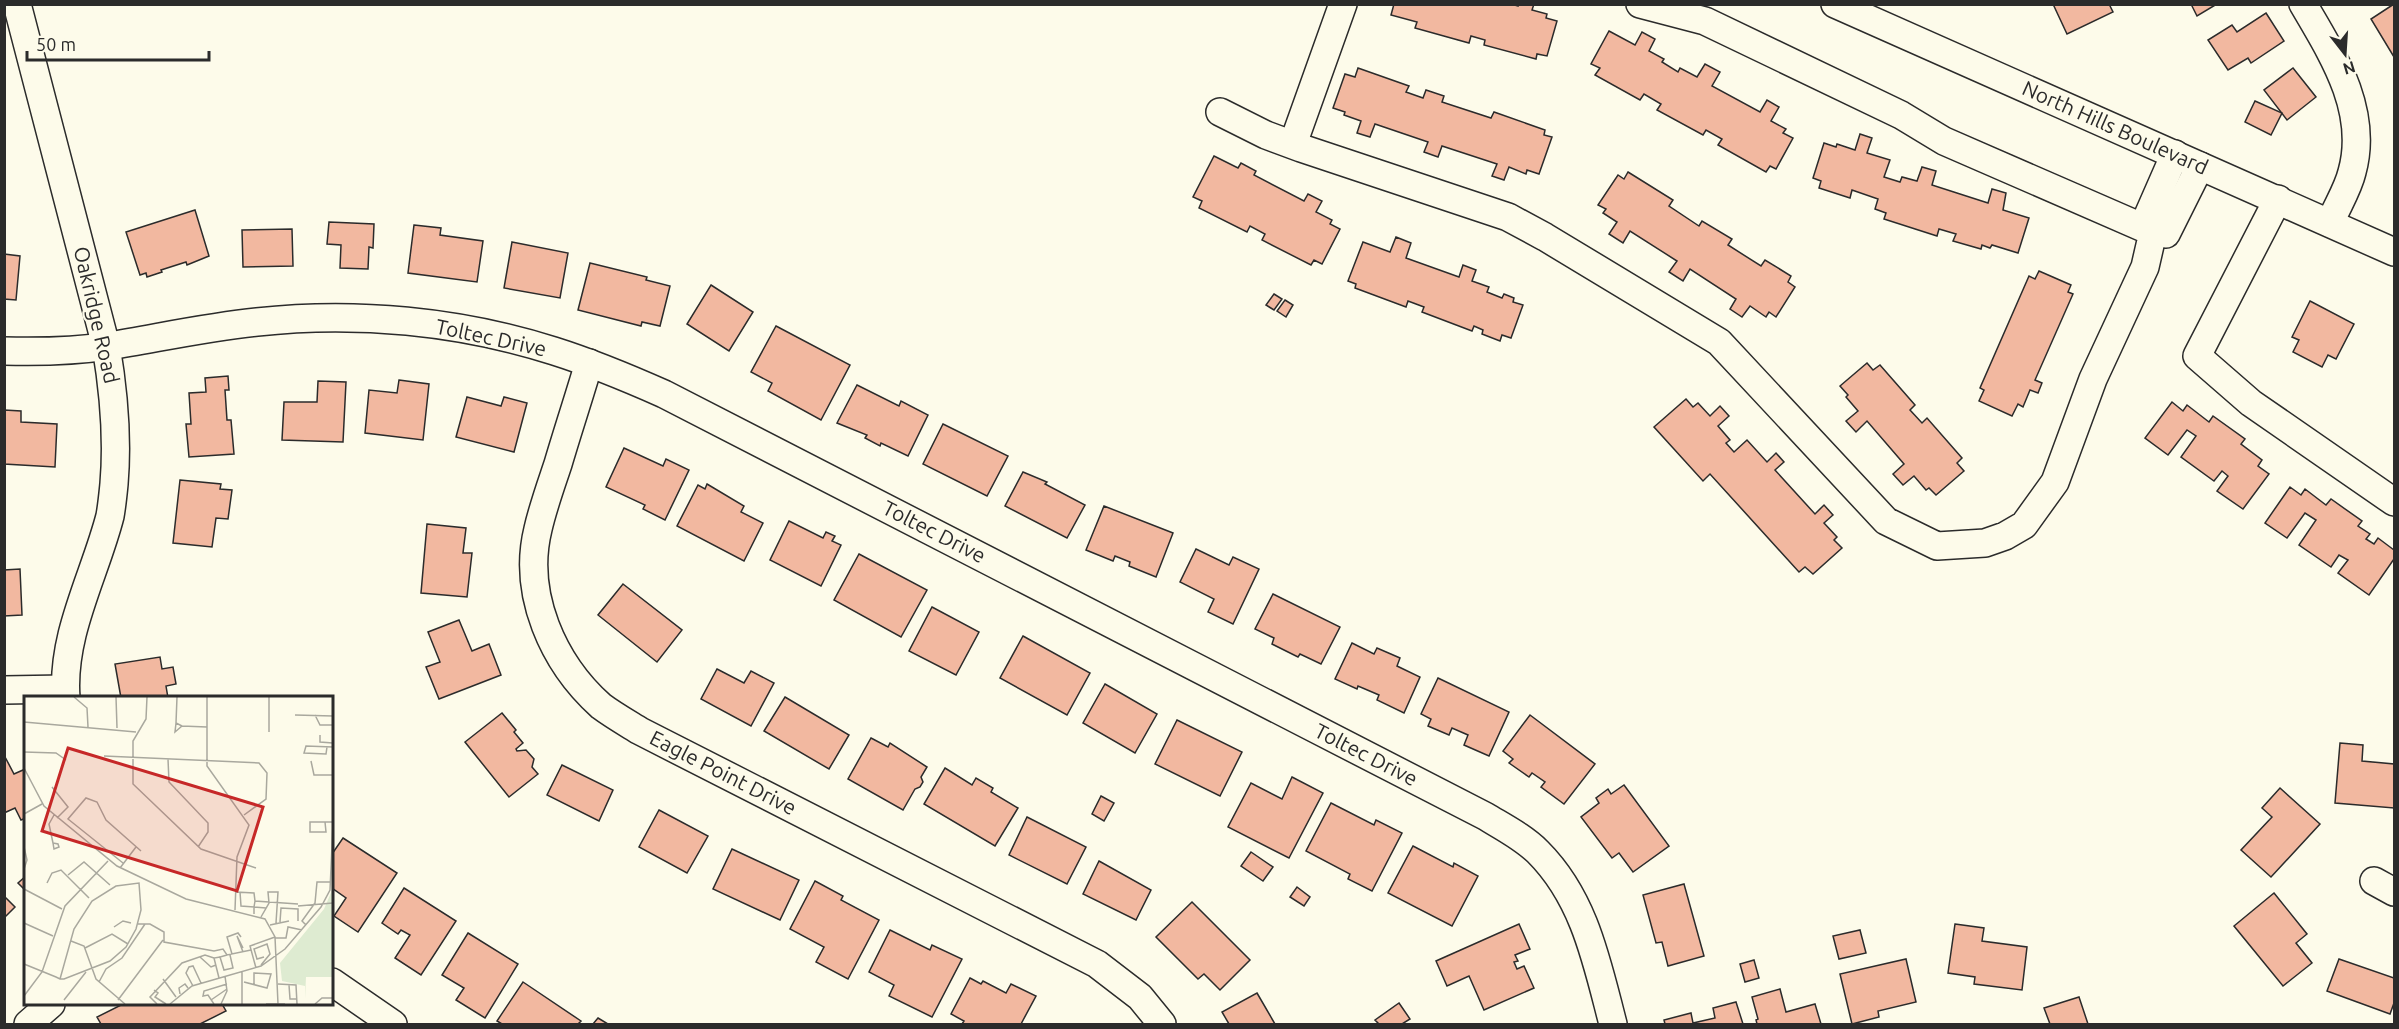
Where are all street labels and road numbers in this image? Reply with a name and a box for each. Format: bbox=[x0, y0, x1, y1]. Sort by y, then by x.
street label: North Hills Boulevard bbox=[2019, 75, 2212, 179]
street label: Oakridge Road bbox=[70, 244, 124, 386]
street label: Toltec Drive bbox=[434, 314, 549, 360]
street label: Toltec Drive bbox=[879, 495, 990, 567]
street label: Toltec Drive bbox=[1311, 718, 1422, 790]
street label: Eagle Point Drive bbox=[646, 725, 801, 819]

